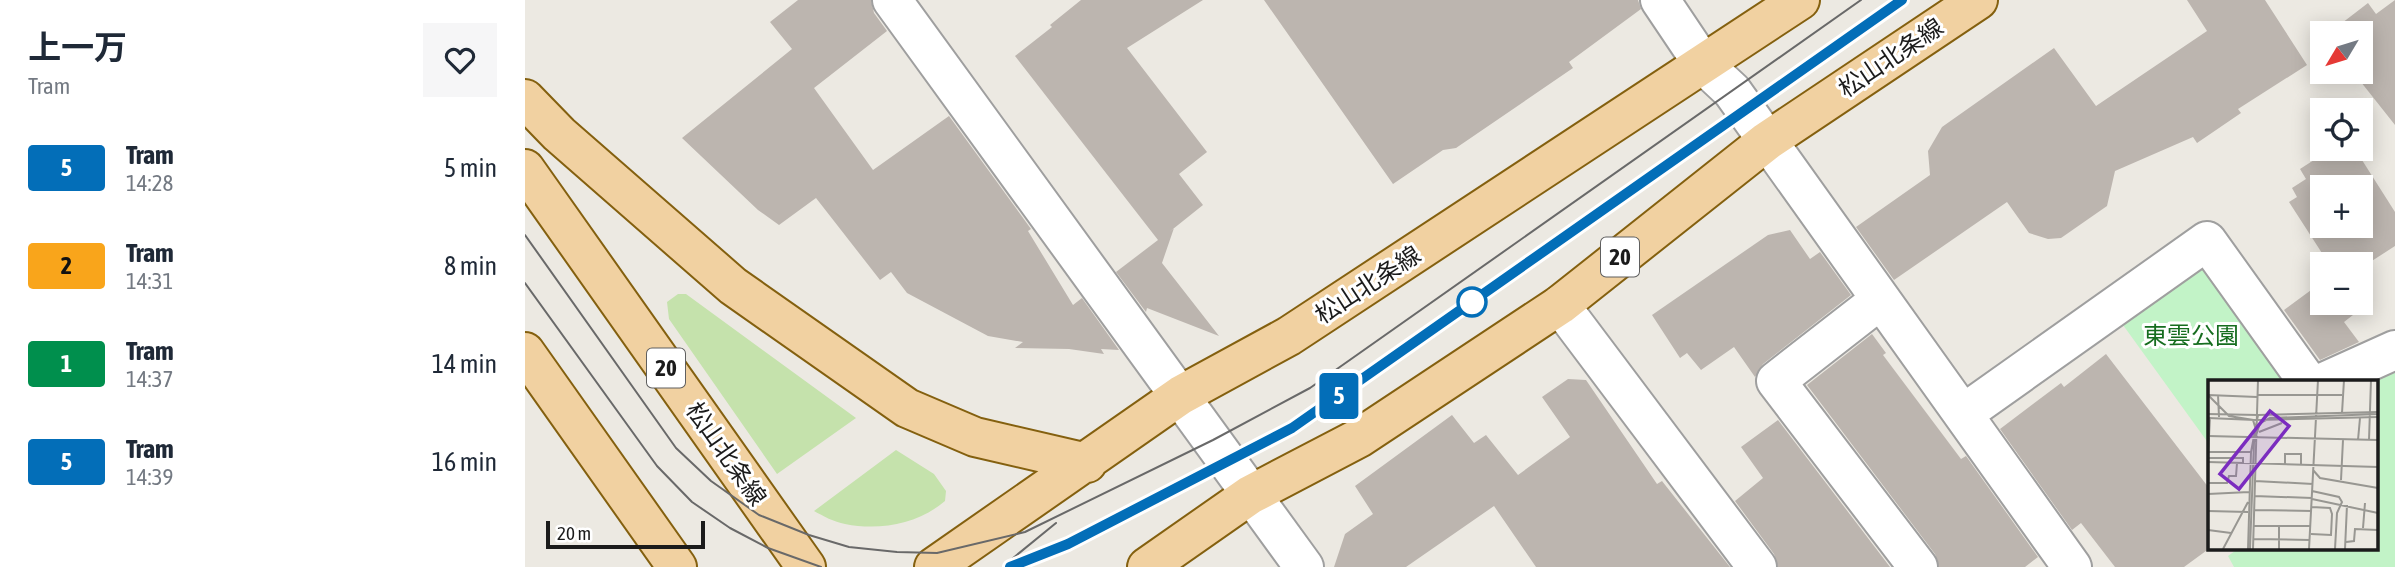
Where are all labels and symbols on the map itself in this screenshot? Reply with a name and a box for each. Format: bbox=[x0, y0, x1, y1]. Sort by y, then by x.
street label: 松山北条線 bbox=[1833, 13, 1948, 102]
north arrow bbox=[2310, 21, 2373, 84]
road number: 20 bbox=[1601, 238, 1639, 276]
street label: 松山北条線 bbox=[1310, 241, 1425, 329]
unlabelled marker bbox=[1457, 287, 1487, 317]
park label: 東雲公園 bbox=[2143, 322, 2239, 349]
road number: 20 bbox=[647, 348, 685, 388]
line badge: 5 bbox=[1316, 373, 1362, 419]
inset map bbox=[2208, 380, 2378, 550]
street label: 松山北条線 bbox=[681, 397, 772, 511]
scale bar bbox=[546, 518, 705, 550]

